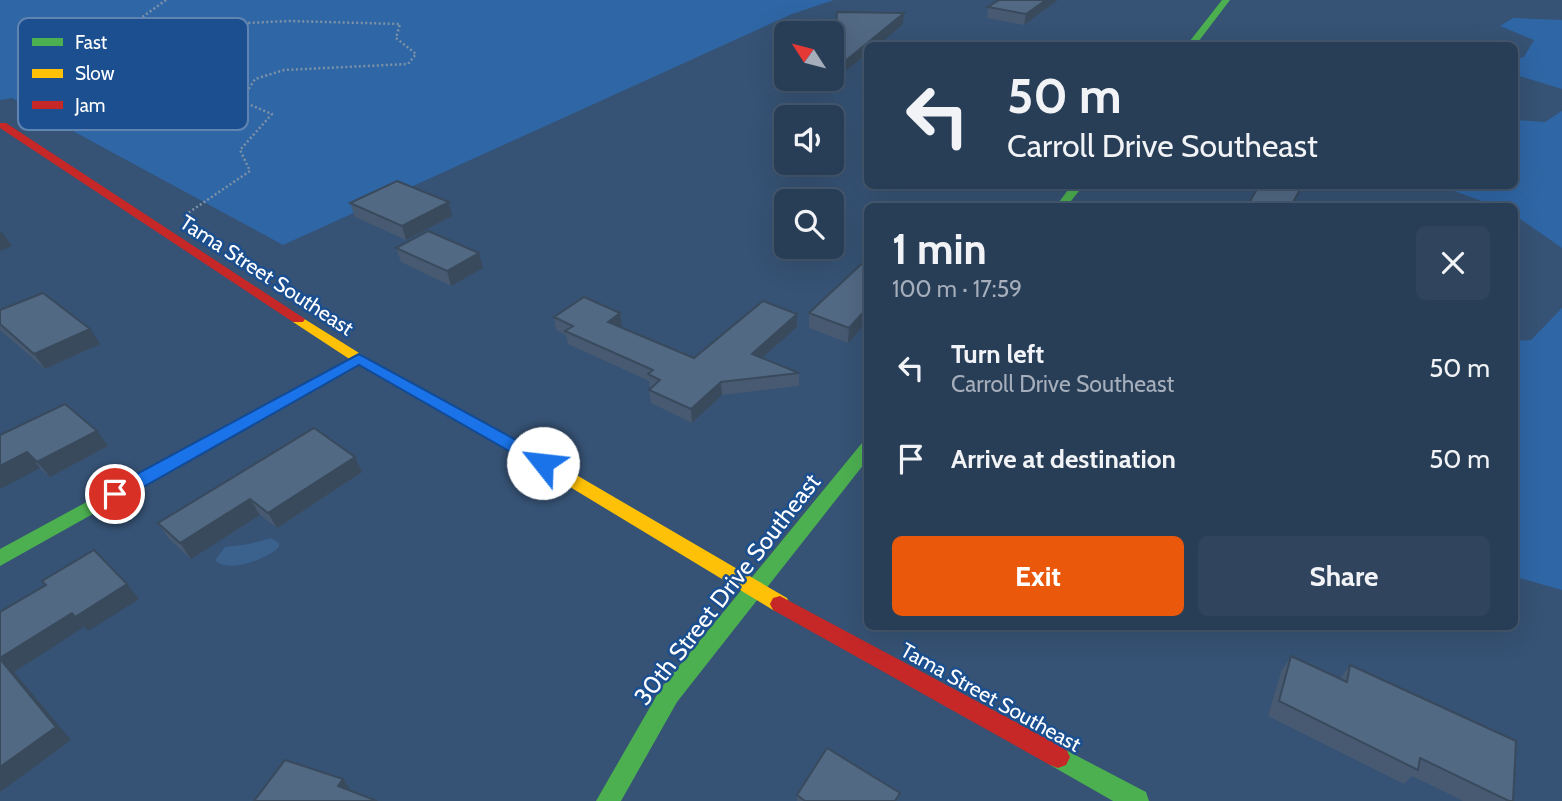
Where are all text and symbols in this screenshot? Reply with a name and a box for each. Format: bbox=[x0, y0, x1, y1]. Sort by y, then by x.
legend bbox=[18, 18, 248, 130]
north arrow bbox=[774, 21, 844, 91]
map controls bbox=[774, 21, 844, 259]
text: Fast bbox=[75, 31, 108, 54]
text: Slow bbox=[75, 62, 115, 85]
text: 50 m bbox=[1007, 66, 1122, 125]
icon: left bbox=[892, 70, 983, 161]
text: Jam bbox=[74, 94, 105, 117]
button: sound bbox=[774, 105, 844, 175]
text: Carroll Drive Southeast bbox=[1007, 126, 1318, 165]
button: search bbox=[774, 189, 844, 259]
street label: Tama Street Southeast bbox=[176, 210, 358, 340]
text: 1 min bbox=[892, 223, 987, 275]
button: close bbox=[1416, 226, 1490, 300]
text: 100 m · 17:59 bbox=[892, 275, 1022, 303]
text: Turn left bbox=[951, 338, 1044, 370]
icon: left bbox=[892, 349, 930, 387]
text: 50 m bbox=[1429, 352, 1490, 384]
text: Carroll Drive Southeast bbox=[951, 370, 1174, 398]
position arrow bbox=[506, 426, 580, 500]
icon: arrive bbox=[892, 440, 930, 478]
text: Arrive at destination bbox=[951, 443, 1176, 475]
text: 50 m bbox=[1429, 443, 1490, 475]
pin bbox=[85, 464, 145, 524]
street label: 30th Street Drive Southeast bbox=[628, 468, 826, 710]
icon: arrive bbox=[96, 475, 134, 513]
button: Exit bbox=[892, 536, 1184, 616]
button: Share bbox=[1198, 536, 1490, 616]
street label: Tama Street Southeast bbox=[897, 637, 1085, 757]

